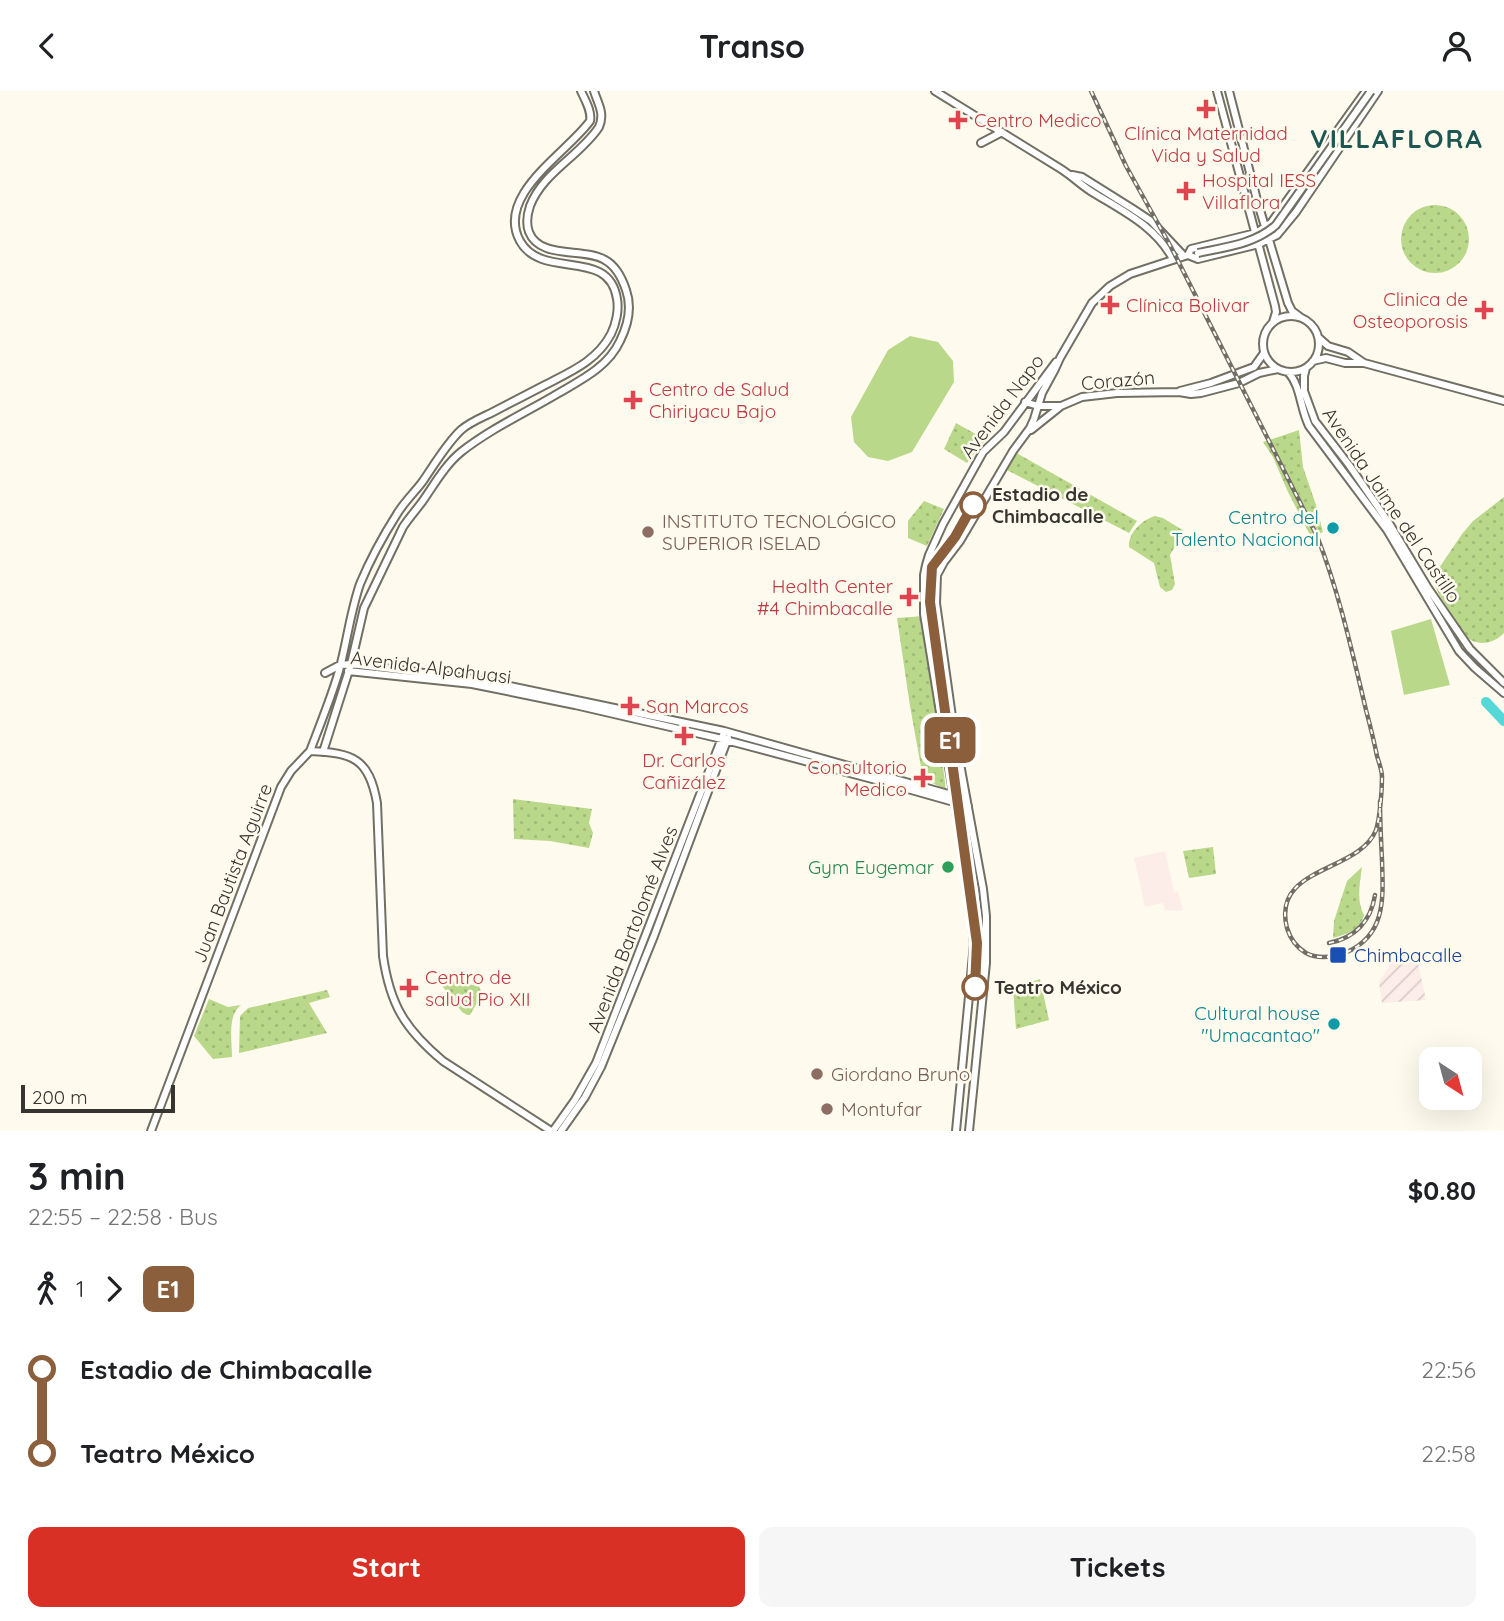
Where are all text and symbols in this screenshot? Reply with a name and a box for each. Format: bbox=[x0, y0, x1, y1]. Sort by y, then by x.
text: Transo bbox=[699, 26, 805, 66]
icon: back bbox=[28, 27, 66, 65]
icon: person bbox=[1438, 27, 1476, 65]
marker: Clínica Maternidad Vida y Salud bbox=[1196, 99, 1216, 119]
place label: Centro Medico bbox=[974, 108, 1101, 132]
marker: Centro Medico bbox=[948, 110, 968, 130]
place label: Clínica Maternidad Vida y Salud bbox=[1124, 121, 1288, 167]
district label: VILLAFLORA bbox=[1310, 122, 1484, 155]
place label: Hospital IESS Villaflora bbox=[1202, 168, 1316, 214]
marker: Hospital IESS Villaflora bbox=[1176, 181, 1196, 201]
place label: Clinica de Osteoporosis bbox=[1353, 287, 1468, 333]
place label: Clínica Bolivar bbox=[1126, 293, 1250, 317]
marker: Clínica Bolivar bbox=[1100, 295, 1120, 315]
marker: Clinica de Osteoporosis bbox=[1474, 300, 1494, 320]
street label: Avenida Napo bbox=[955, 349, 1049, 463]
street label: Corazón bbox=[1080, 365, 1156, 395]
place label: Centro de Salud Chiriyacu Bajo bbox=[649, 377, 789, 423]
marker: Centro de Salud Chiriyacu Bajo bbox=[623, 390, 643, 410]
street label: Avenida Jaime del Castillo bbox=[1318, 403, 1466, 607]
place label: Estadio de Chimbacalle bbox=[992, 482, 1104, 528]
marker: Estadio de Chimbacalle bbox=[960, 492, 986, 518]
place label: Centro del Talento Nacional bbox=[1171, 505, 1319, 551]
place label: INSTITUTO TECNOLÓGICO SUPERIOR ISELAD bbox=[662, 509, 896, 555]
marker: Centro del Talento Nacional bbox=[1325, 520, 1341, 536]
marker: INSTITUTO TECNOLÓGICO SUPERIOR ISELAD bbox=[640, 524, 656, 540]
place label: Health Center #4 Chimbacalle bbox=[757, 574, 894, 620]
marker: Health Center #4 Chimbacalle bbox=[899, 587, 919, 607]
street label: Avenida Alpahuasi bbox=[349, 645, 513, 689]
place label: San Marcos bbox=[646, 694, 749, 718]
marker: San Marcos bbox=[620, 696, 640, 716]
line badge: E1 bbox=[918, 717, 982, 763]
text: E1 bbox=[938, 725, 962, 755]
marker: Dr. Carlos Cañizález bbox=[674, 726, 694, 746]
place label: Dr. Carlos Cañizález bbox=[642, 748, 726, 794]
place label: Consultorio Medico bbox=[807, 755, 907, 801]
marker: Consultorio Medico bbox=[913, 768, 933, 788]
street label: Juan Bautista Aguirre bbox=[187, 780, 277, 966]
street label: Avenida Bartolomé Alves bbox=[581, 822, 683, 1036]
place label: Gym Eugemar bbox=[808, 855, 935, 879]
marker: Gym Eugemar bbox=[940, 859, 956, 875]
place label: Chimbacalle bbox=[1354, 943, 1462, 967]
marker: Chimbacalle bbox=[1328, 945, 1348, 965]
place label: Centro de salud Pio XII bbox=[425, 965, 530, 1011]
marker: Teatro México bbox=[962, 974, 988, 1000]
place label: Teatro México bbox=[994, 975, 1122, 999]
marker: Centro de salud Pio XII bbox=[399, 978, 419, 998]
place label: Cultural house "Umacantao" bbox=[1194, 1001, 1320, 1047]
marker: Cultural house "Umacantao" bbox=[1326, 1016, 1342, 1032]
north arrow bbox=[1419, 1047, 1482, 1109]
map controls bbox=[1419, 1047, 1482, 1110]
place label: Giordano Bruno bbox=[831, 1062, 970, 1086]
marker: Giordano Bruno bbox=[809, 1066, 825, 1082]
scale bar bbox=[21, 1082, 175, 1114]
text: 200 m bbox=[32, 1085, 88, 1109]
place label: Montufar bbox=[841, 1097, 923, 1121]
marker: Montufar bbox=[819, 1101, 835, 1117]
text: 3 min bbox=[28, 1152, 126, 1200]
text: $0.80 bbox=[1408, 1174, 1476, 1207]
text: 22:55 – 22:58 · Bus bbox=[28, 1202, 218, 1231]
icon: walk bbox=[28, 1270, 66, 1308]
icon: forward bbox=[95, 1270, 133, 1308]
text: 1 bbox=[76, 1274, 85, 1303]
text: E1 bbox=[157, 1274, 180, 1304]
text: Estadio de Chimbacalle bbox=[80, 1353, 373, 1386]
text: 22:56 bbox=[1421, 1355, 1476, 1384]
text: Teatro México bbox=[80, 1437, 255, 1470]
text: 22:58 bbox=[1421, 1439, 1476, 1468]
button: Start bbox=[28, 1527, 745, 1607]
button: Tickets bbox=[759, 1527, 1476, 1607]

